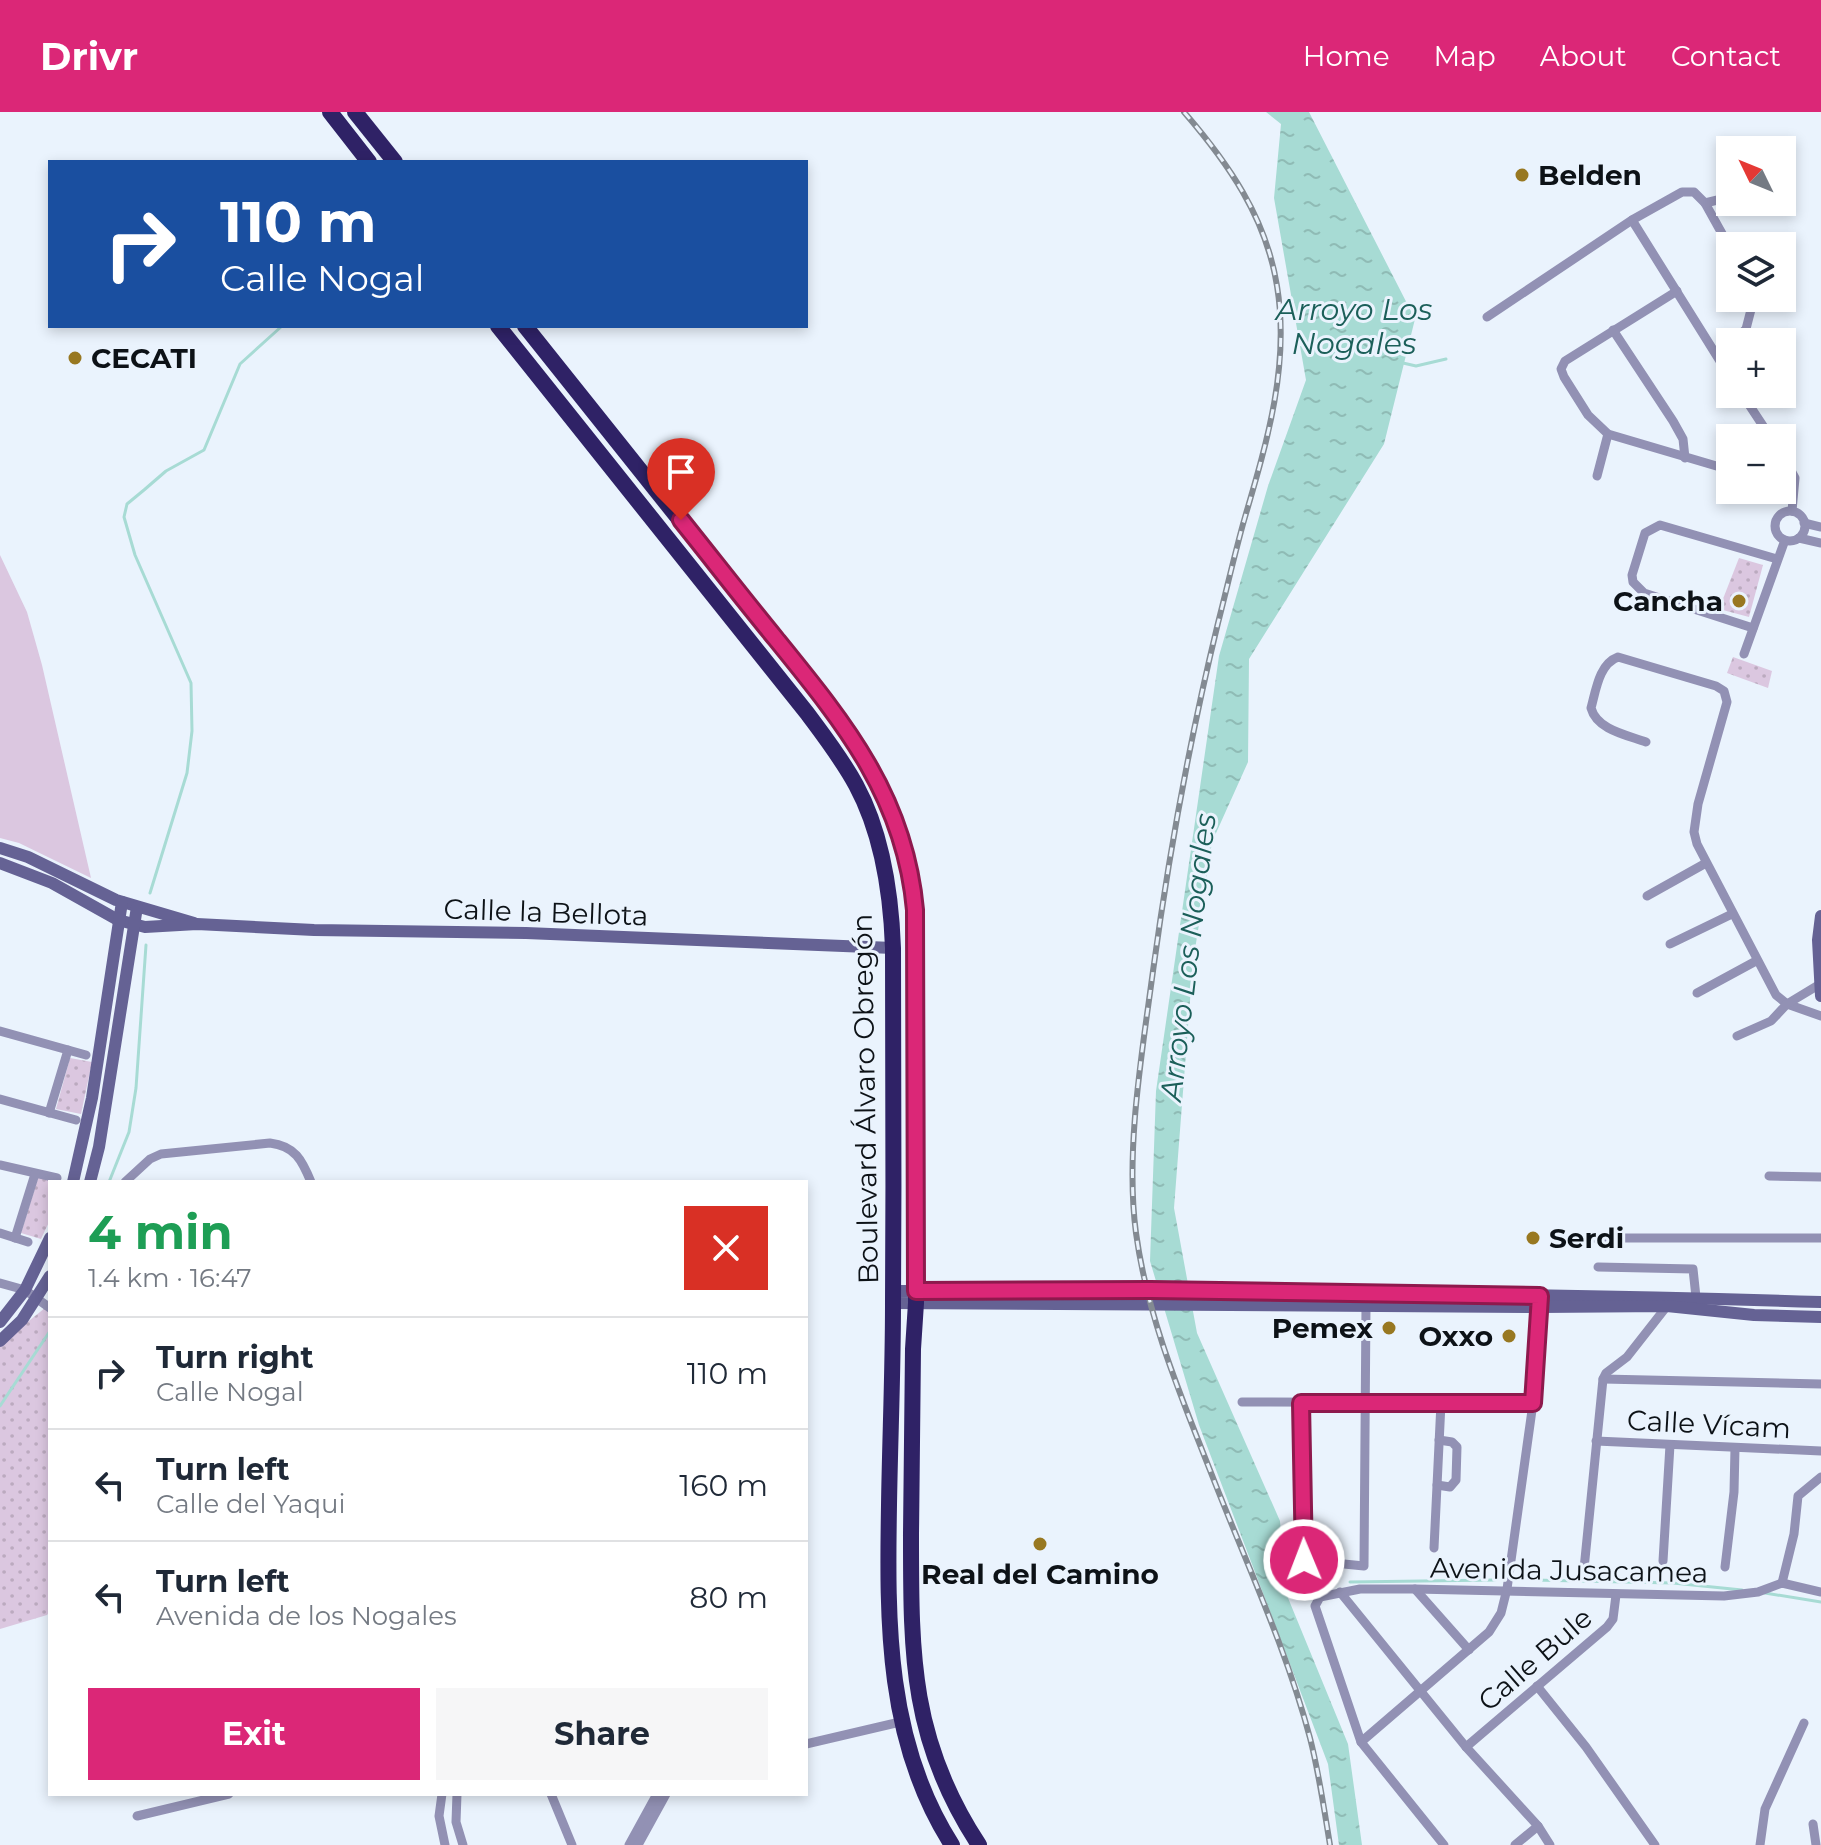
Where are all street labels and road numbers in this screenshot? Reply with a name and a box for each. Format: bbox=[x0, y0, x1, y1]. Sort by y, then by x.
street label: Calle la Bellota bbox=[443, 891, 649, 933]
street label: Boulevard Álvaro Obregón bbox=[845, 914, 885, 1284]
street label: Calle Vícam bbox=[1626, 1403, 1792, 1445]
street label: Avenida Jusacamea bbox=[1430, 1551, 1708, 1589]
street label: Calle Bule bbox=[1471, 1600, 1599, 1718]

